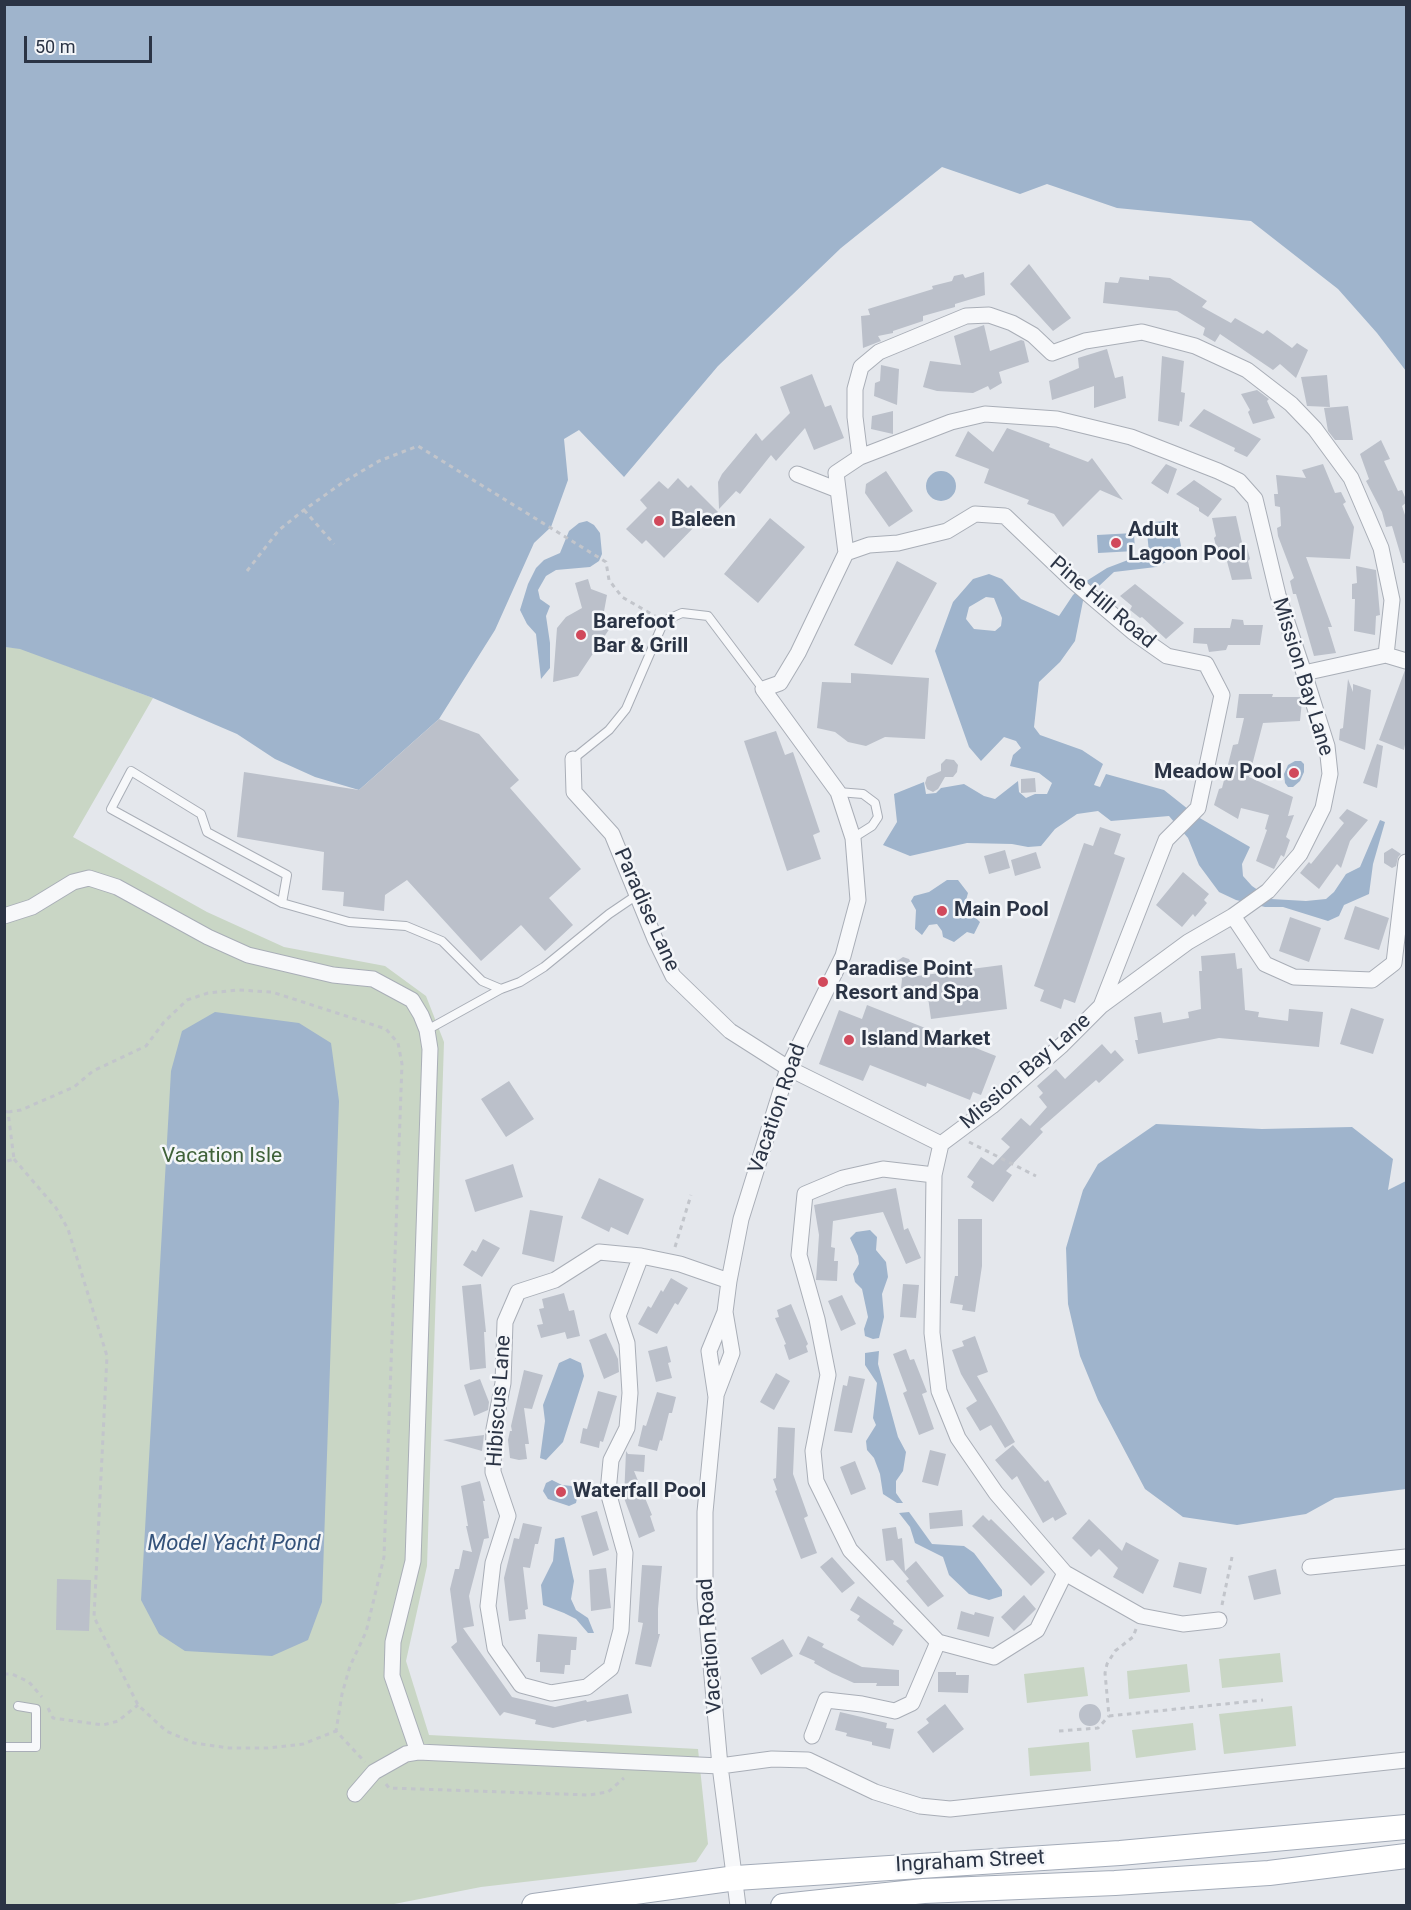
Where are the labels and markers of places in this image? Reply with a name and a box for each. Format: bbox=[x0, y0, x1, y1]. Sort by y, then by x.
place label: Baleen bbox=[671, 508, 736, 534]
marker: Baleen bbox=[652, 514, 666, 528]
place label: Adult Lagoon Pool bbox=[1128, 518, 1246, 568]
marker: Adult Lagoon Pool bbox=[1109, 536, 1123, 550]
place label: Barefoot Bar & Grill bbox=[593, 610, 688, 660]
marker: Barefoot Bar & Grill bbox=[574, 628, 588, 642]
place label: Meadow Pool bbox=[1154, 760, 1282, 786]
marker: Meadow Pool bbox=[1287, 766, 1301, 780]
place label: Main Pool bbox=[954, 898, 1049, 924]
marker: Main Pool bbox=[935, 904, 949, 918]
place label: Paradise Point Resort and Spa bbox=[835, 957, 979, 1007]
marker: Paradise Point Resort and Spa bbox=[816, 975, 830, 989]
place label: Island Market bbox=[861, 1027, 990, 1053]
marker: Island Market bbox=[842, 1033, 856, 1047]
place label: Waterfall Pool bbox=[573, 1479, 706, 1505]
marker: Waterfall Pool bbox=[554, 1485, 568, 1499]

